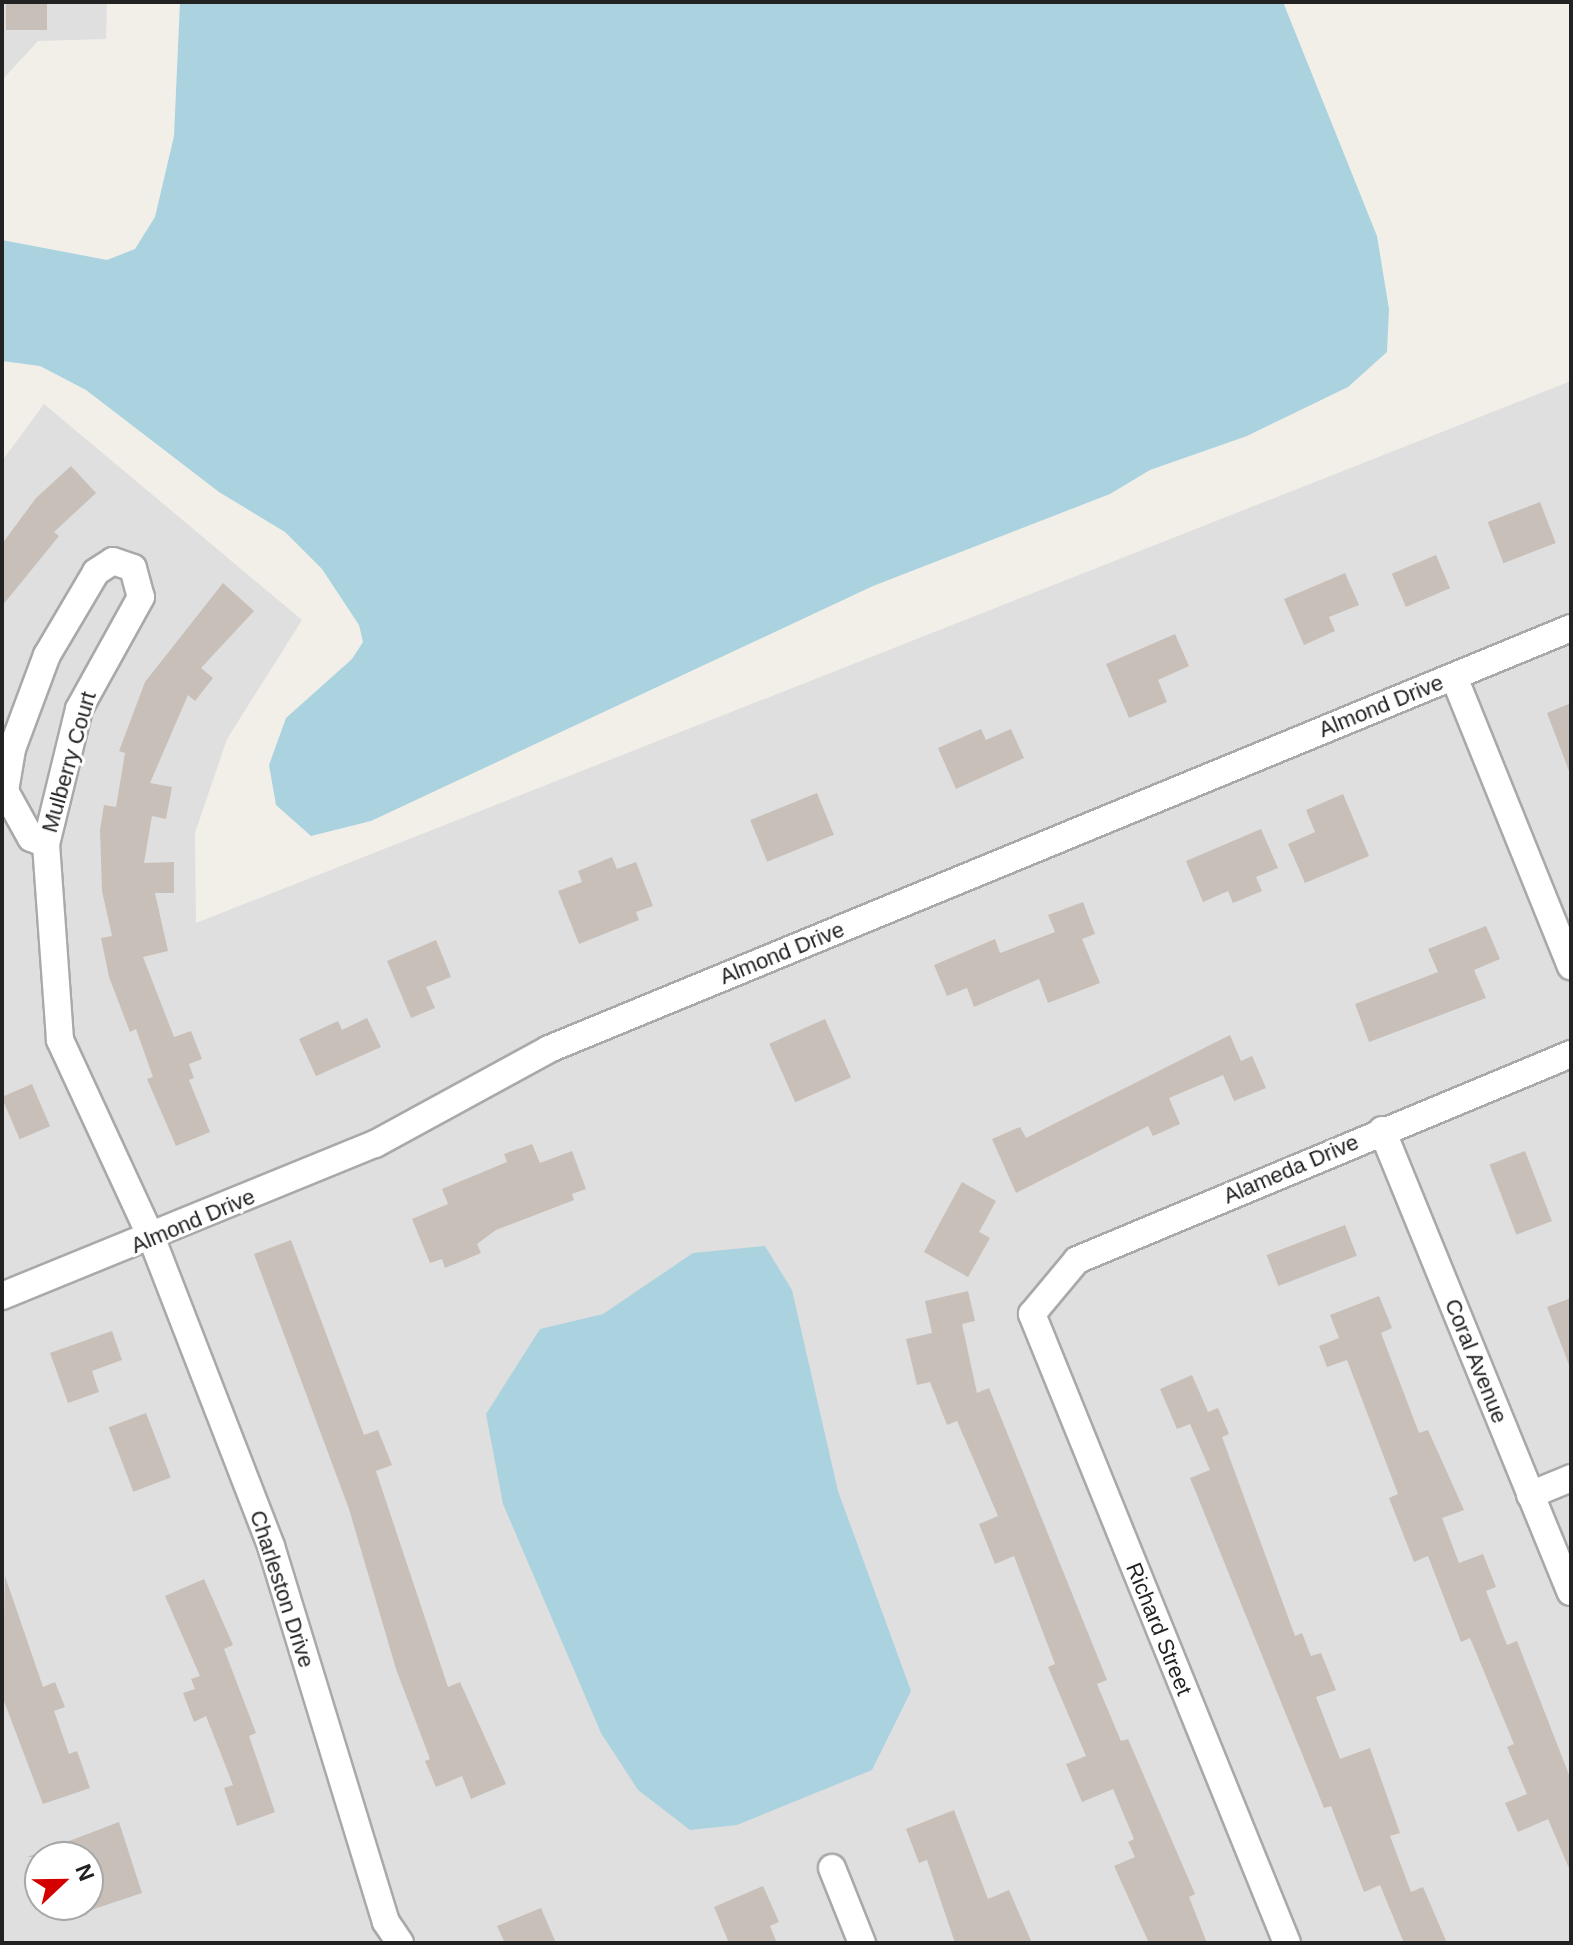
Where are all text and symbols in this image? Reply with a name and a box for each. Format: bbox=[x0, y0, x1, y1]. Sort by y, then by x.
street label: Almond Drive bbox=[1315, 669, 1447, 743]
street label: Mulberry Court bbox=[36, 688, 102, 836]
street label: Almond Drive bbox=[716, 916, 848, 990]
street label: Alameda Drive bbox=[1219, 1129, 1363, 1209]
street label: Almond Drive bbox=[127, 1183, 259, 1259]
street label: Coral Avenue bbox=[1439, 1294, 1513, 1428]
street label: Charleston Drive bbox=[244, 1507, 320, 1671]
street label: Richard Street bbox=[1120, 1559, 1198, 1699]
north arrow bbox=[24, 1841, 104, 1921]
text: N bbox=[70, 1861, 99, 1885]

